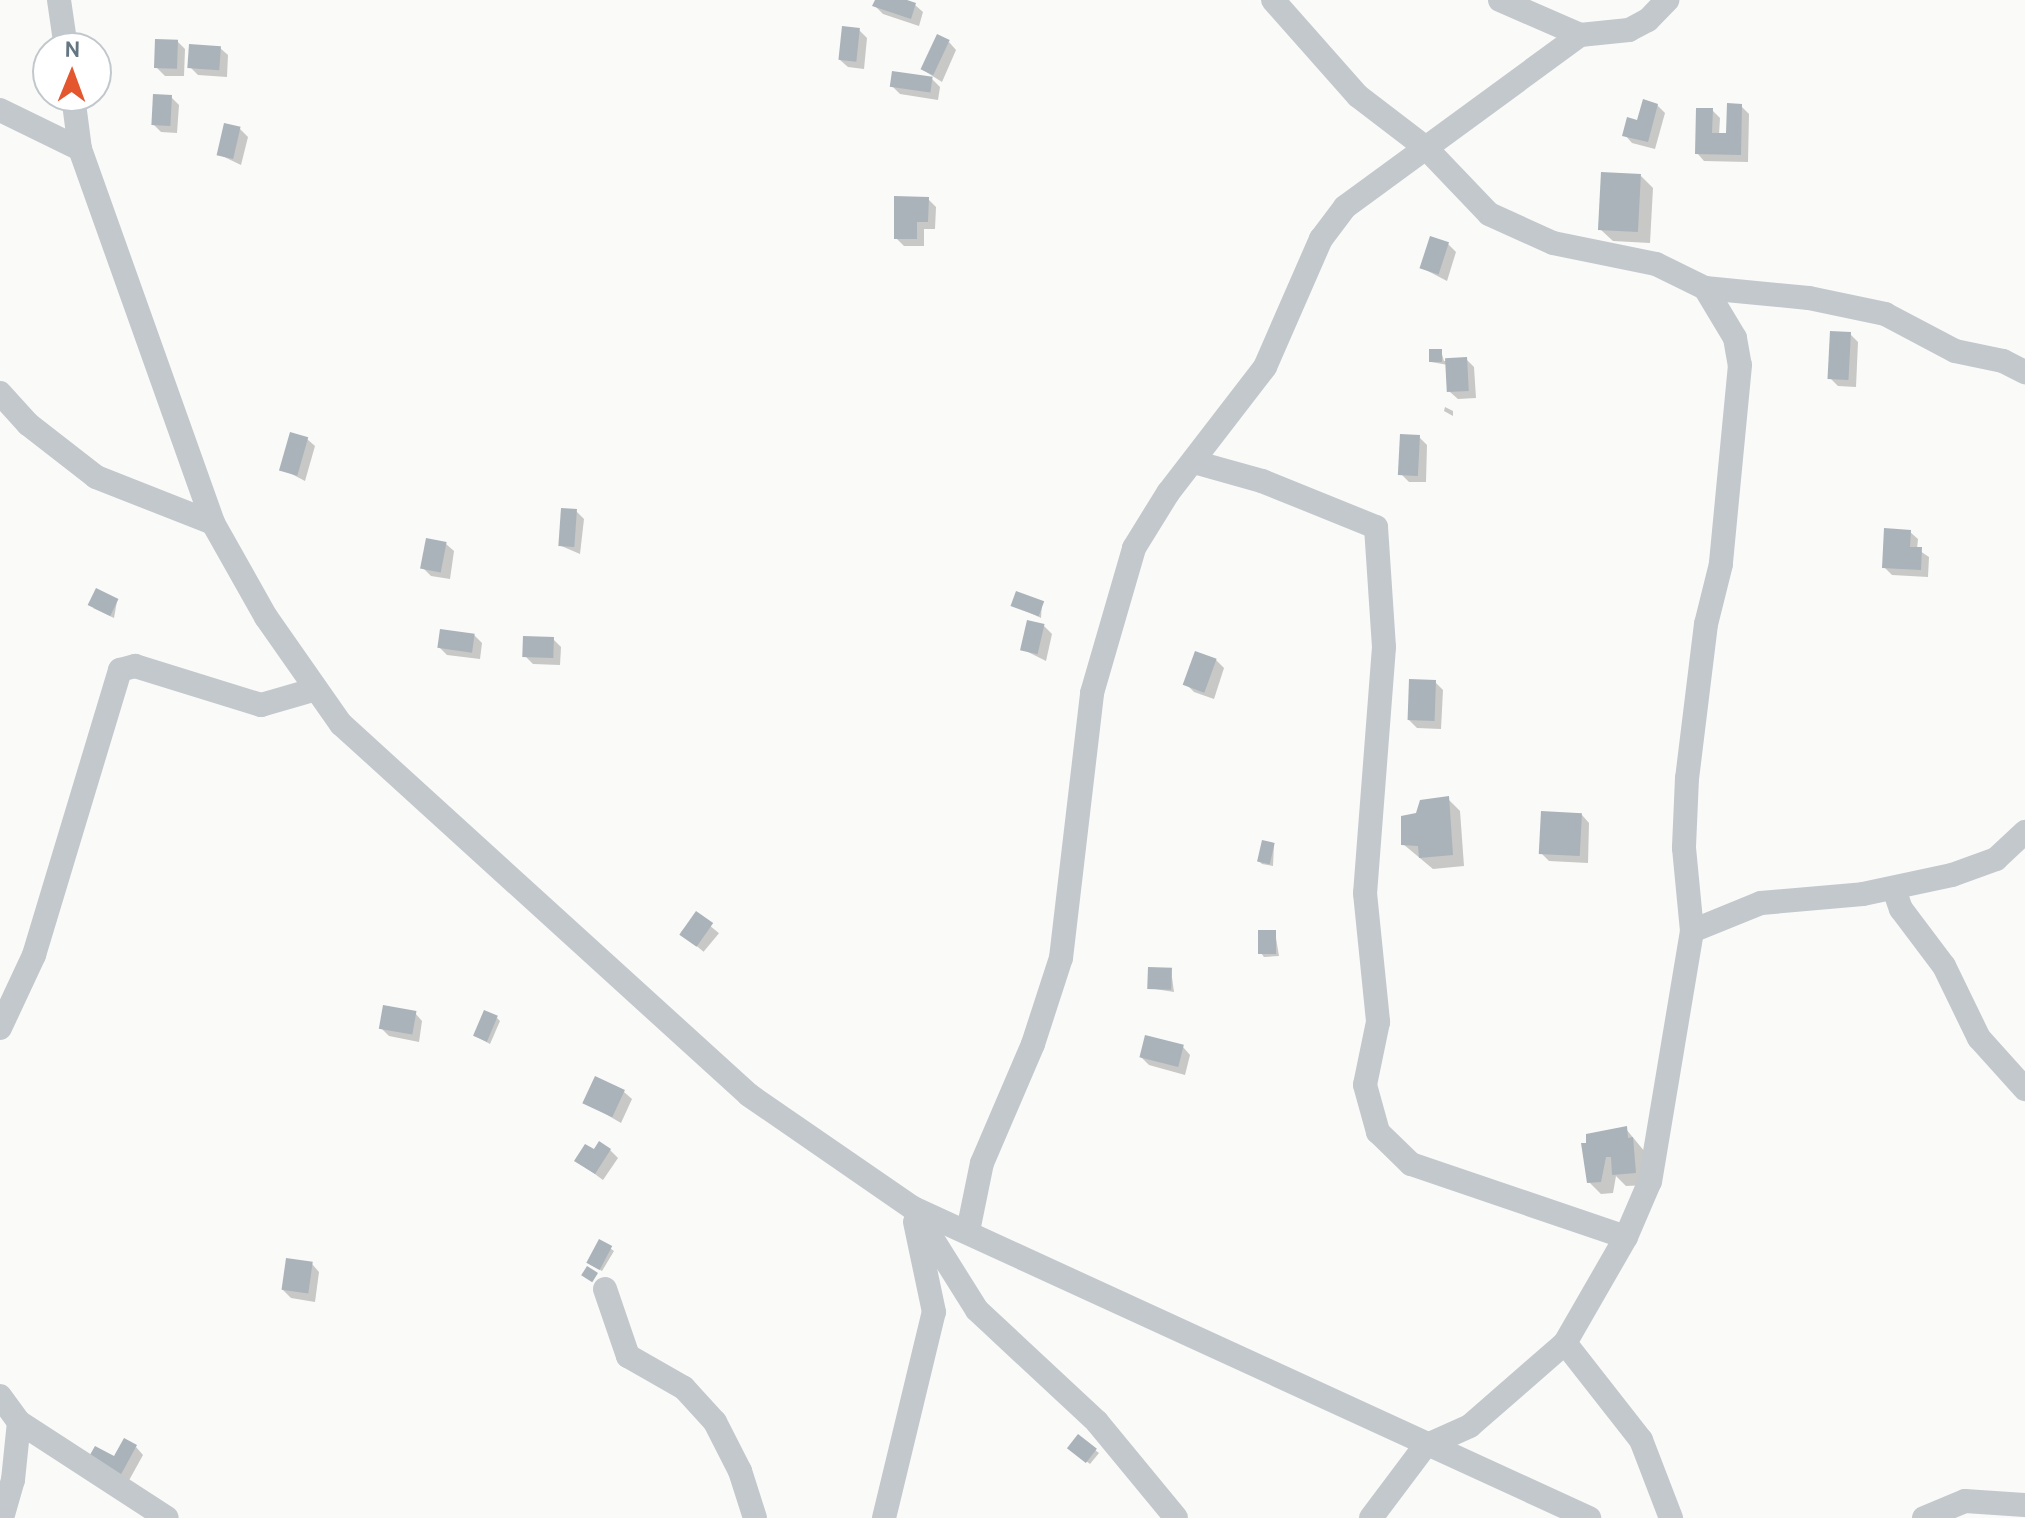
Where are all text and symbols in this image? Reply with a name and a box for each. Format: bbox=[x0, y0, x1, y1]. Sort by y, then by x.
north arrow bbox=[32, 32, 112, 112]
text: N bbox=[64, 36, 80, 63]

